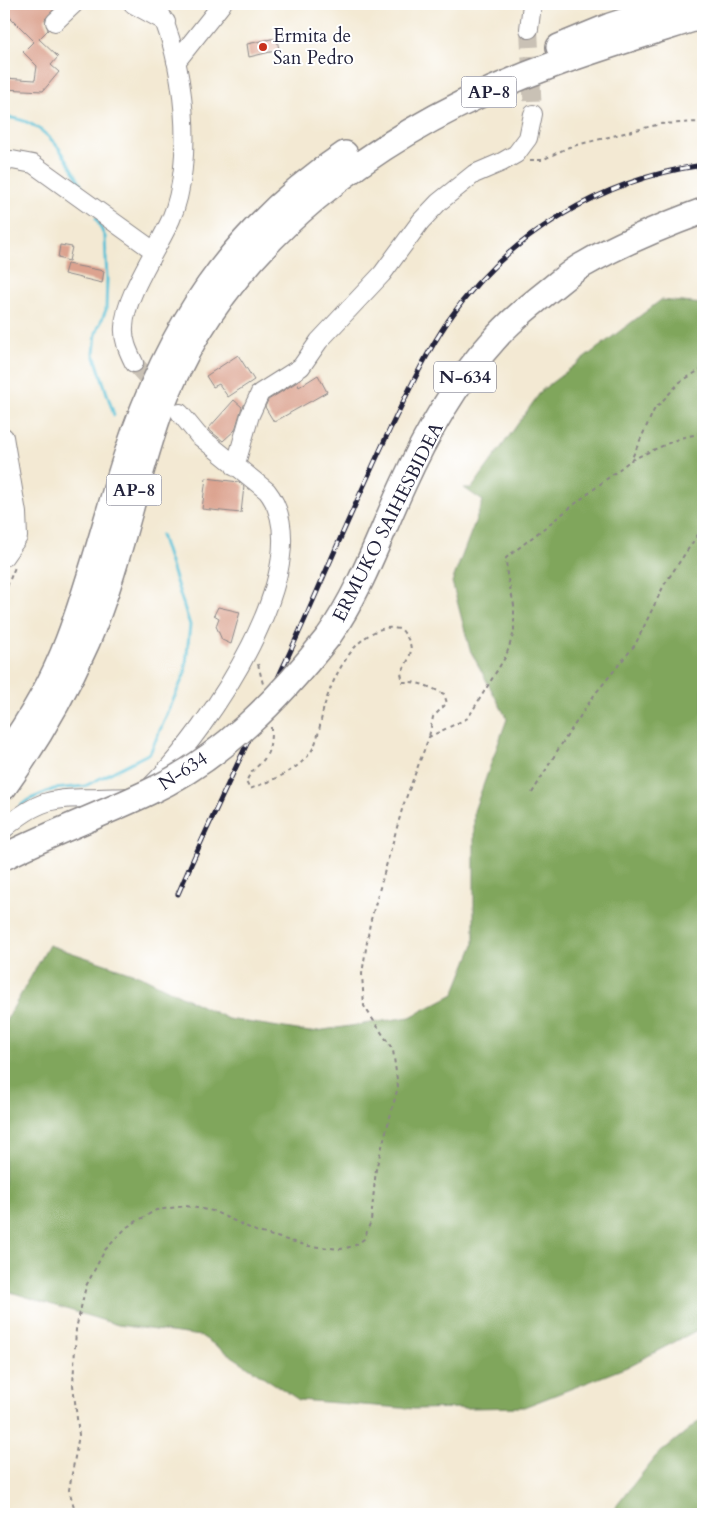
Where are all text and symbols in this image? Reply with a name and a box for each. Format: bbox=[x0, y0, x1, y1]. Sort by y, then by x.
place label: Ermita de San Pedro bbox=[273, 23, 354, 71]
marker: Ermita de San Pedro bbox=[257, 41, 269, 53]
road number: AP-8 bbox=[462, 76, 516, 108]
road number: N-634 bbox=[434, 362, 496, 392]
street label: ERMUKO SAIHESBIDEA bbox=[326, 417, 450, 626]
road number: AP-8 bbox=[106, 474, 162, 506]
street label: N-634 bbox=[153, 745, 213, 797]

